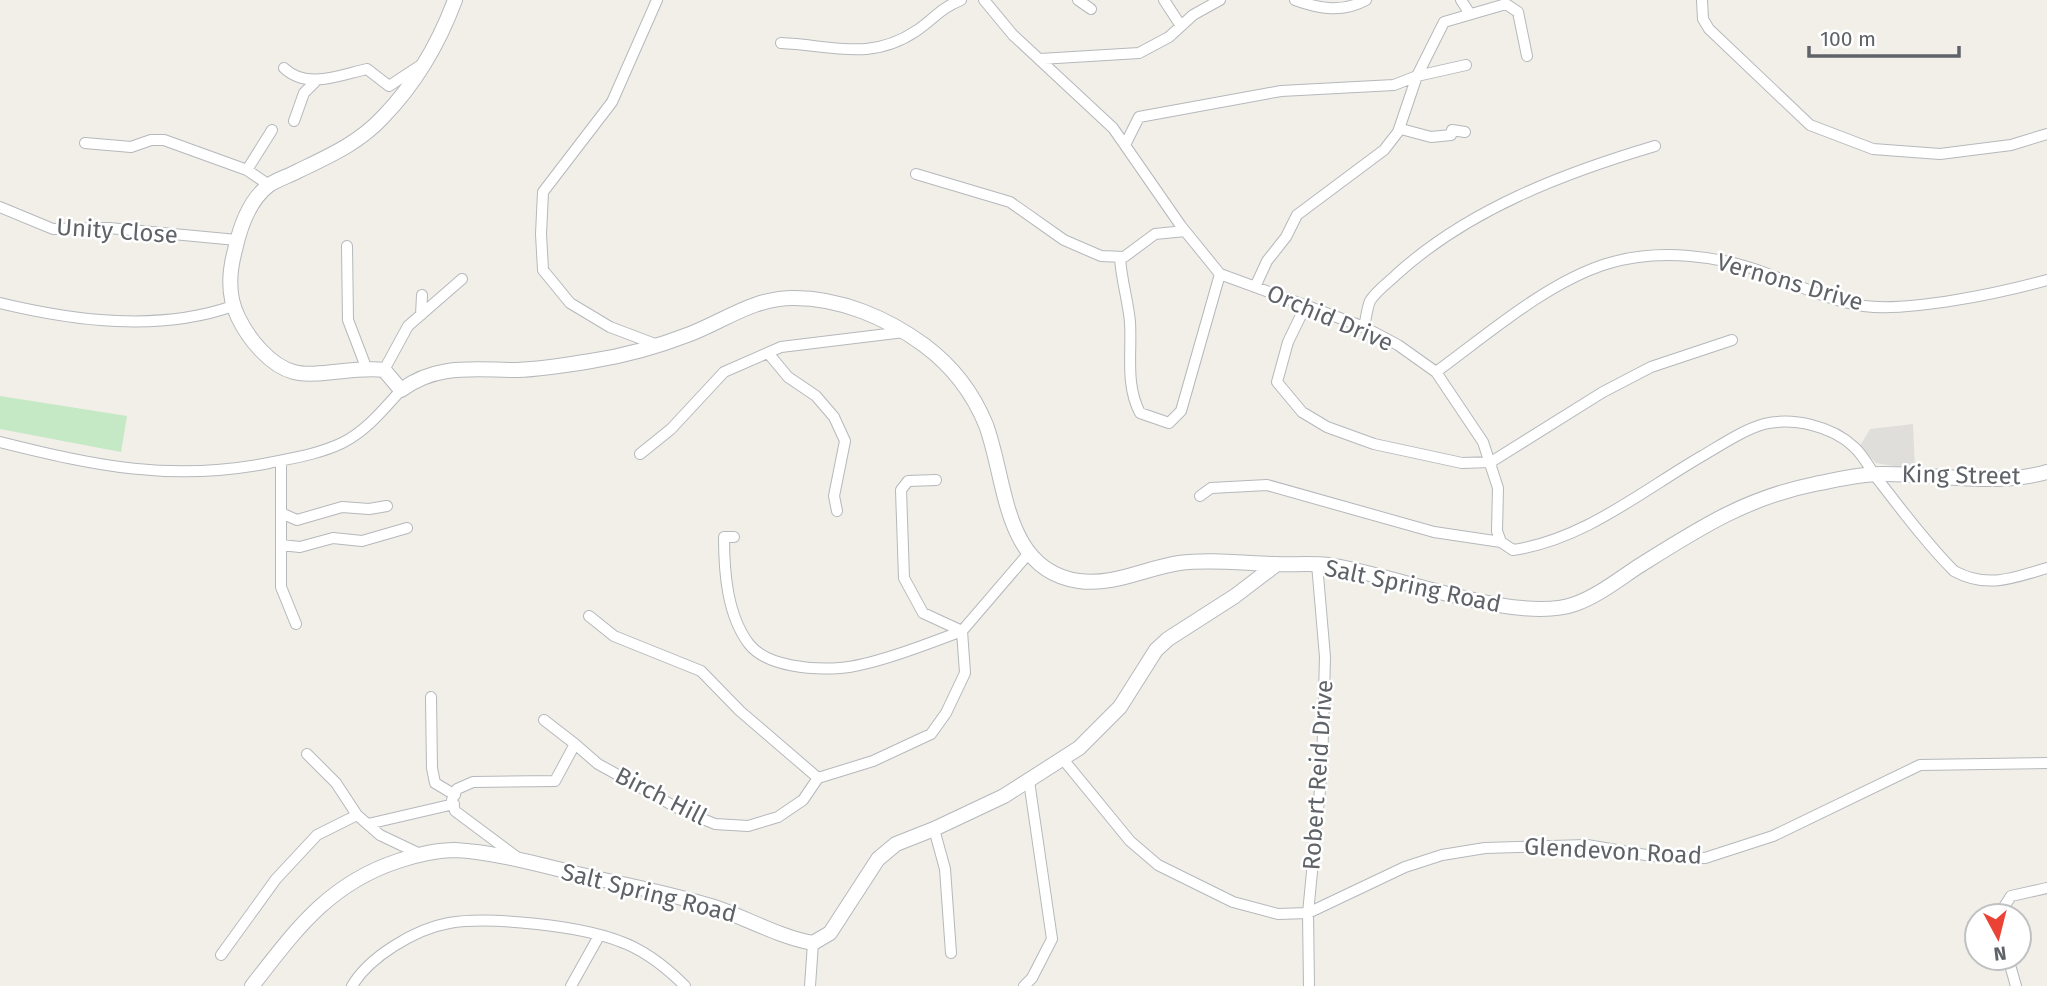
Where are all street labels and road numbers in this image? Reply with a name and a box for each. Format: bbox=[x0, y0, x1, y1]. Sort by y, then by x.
street label: Unity Close bbox=[55, 213, 179, 249]
street label: Vernons Drive bbox=[1714, 248, 1866, 316]
street label: Orchid Drive bbox=[1263, 279, 1397, 357]
street label: King Street bbox=[1901, 460, 2021, 490]
street label: Salt Spring Road bbox=[1322, 554, 1504, 618]
street label: Robert Reid Drive bbox=[1297, 679, 1339, 871]
street label: Birch Hill bbox=[611, 761, 711, 831]
street label: Glendevon Road bbox=[1523, 832, 1703, 870]
street label: Salt Spring Road bbox=[558, 858, 740, 928]

